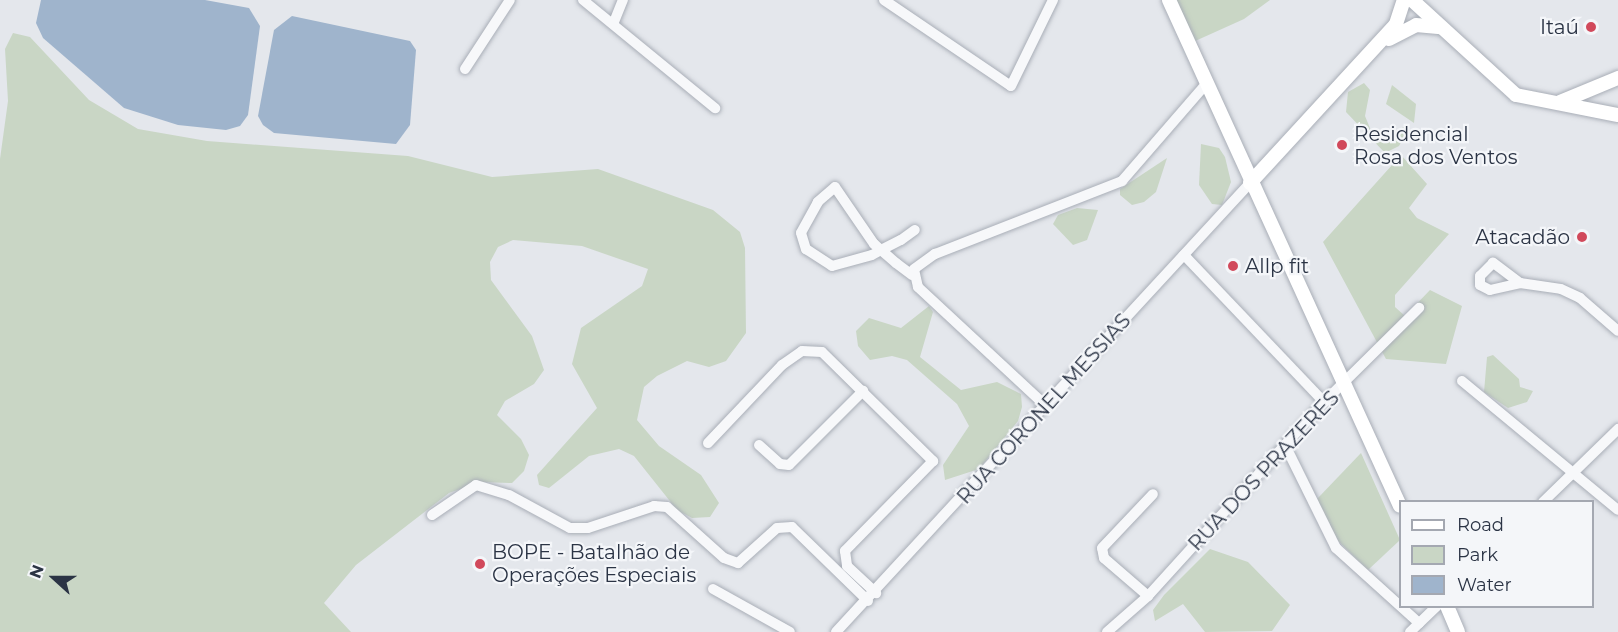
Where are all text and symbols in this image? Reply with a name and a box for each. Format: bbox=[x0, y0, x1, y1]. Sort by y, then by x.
place label: Itaú bbox=[1540, 15, 1579, 39]
marker: Itaú bbox=[1584, 20, 1598, 34]
place label: Residencial Rosa dos Ventos bbox=[1354, 122, 1517, 169]
marker: Residencial Rosa dos Ventos bbox=[1335, 138, 1349, 152]
place label: Atacadão bbox=[1475, 225, 1570, 249]
marker: Atacadão bbox=[1575, 230, 1589, 244]
place label: Allp fit bbox=[1245, 254, 1309, 278]
marker: Allp fit bbox=[1226, 259, 1240, 273]
street label: RUA CORONEL MESSIAS bbox=[952, 309, 1136, 509]
street label: RUA DOS PRAZERES bbox=[1184, 386, 1344, 556]
legend bbox=[1399, 500, 1594, 608]
text: Road bbox=[1457, 514, 1504, 536]
place label: BOPE - Batalhão de Operações Especiais bbox=[492, 540, 696, 587]
text: Park bbox=[1457, 544, 1498, 566]
north arrow bbox=[24, 548, 84, 608]
marker: BOPE - Batalhão de Operações Especiais bbox=[473, 557, 487, 571]
text: N bbox=[26, 562, 48, 581]
text: Water bbox=[1457, 574, 1512, 596]

